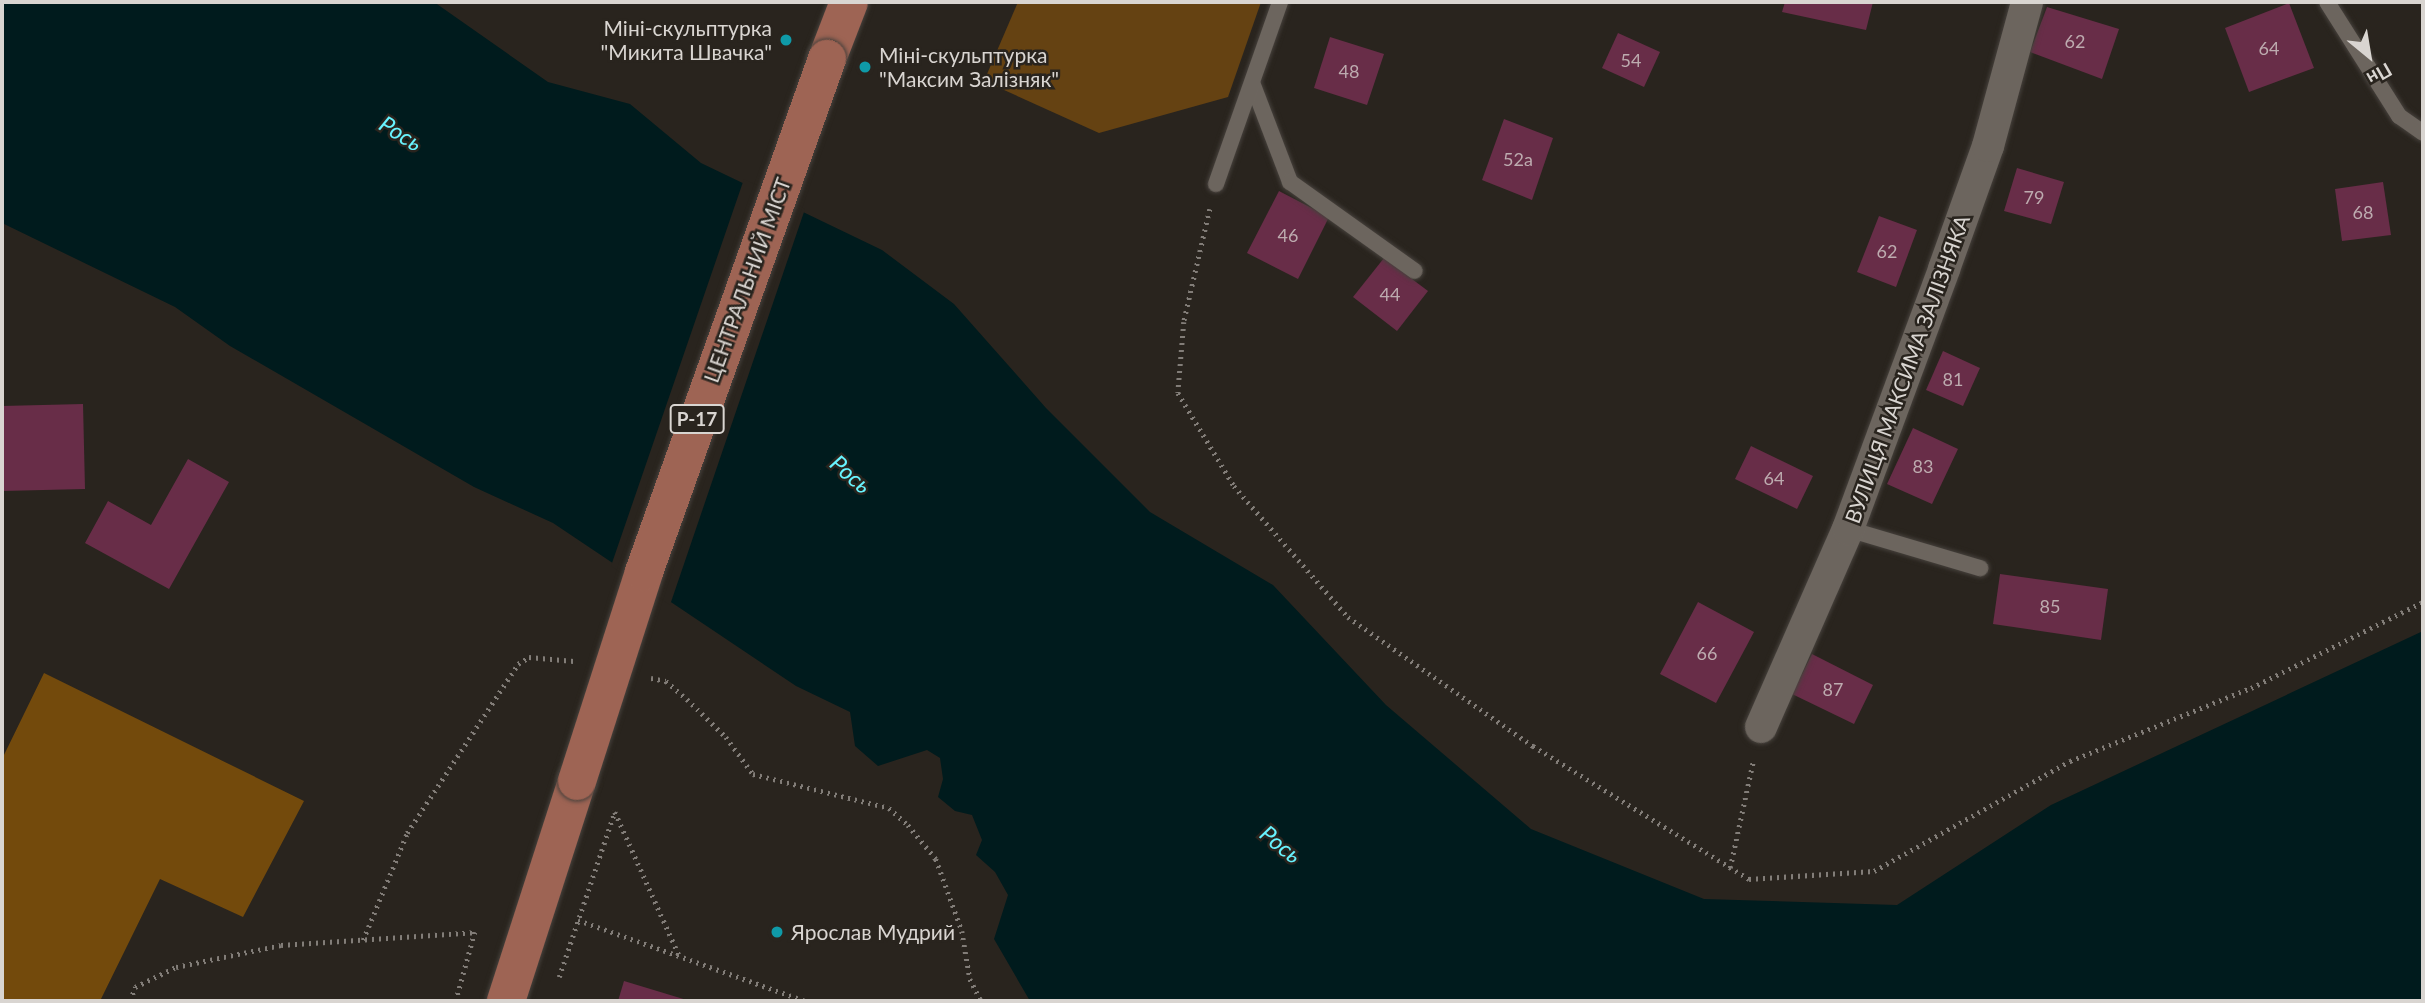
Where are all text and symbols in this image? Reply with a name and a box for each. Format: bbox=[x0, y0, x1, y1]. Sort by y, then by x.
place label: Міні-скульптурка "Микита Швачка" bbox=[601, 15, 772, 65]
north arrow bbox=[2334, 21, 2404, 91]
house number: 62 bbox=[2065, 30, 2085, 52]
marker: Міні-скульптурка "Микита Швачка" bbox=[778, 32, 794, 48]
house number: 64 bbox=[2259, 37, 2279, 59]
place label: Міні-скульптурка "Максим Залізняк" bbox=[879, 42, 1059, 92]
house number: 54 bbox=[1621, 49, 1641, 71]
text: Пн bbox=[2363, 58, 2396, 91]
marker: Міні-скульптурка "Максим Залізняк" bbox=[857, 59, 873, 75]
house number: 48 bbox=[1339, 60, 1359, 82]
water label: Рось bbox=[375, 109, 427, 157]
house number: 52а bbox=[1503, 148, 1533, 170]
street label: ЦЕНТРАЛЬНИЙ МІСТ bbox=[698, 174, 796, 386]
house number: 79 bbox=[2024, 186, 2044, 208]
house number: 68 bbox=[2353, 201, 2373, 223]
street label: ВУЛИЦЯ МАКСИМА ЗАЛІЗНЯКА bbox=[1839, 211, 1975, 527]
house number: 46 bbox=[1278, 224, 1298, 246]
house number: 62 bbox=[1877, 240, 1897, 262]
house number: 44 bbox=[1380, 283, 1400, 305]
house number: 81 bbox=[1943, 368, 1963, 390]
road number: Р-17 bbox=[669, 404, 725, 434]
water label: Рось bbox=[825, 449, 877, 499]
house number: 83 bbox=[1913, 455, 1933, 477]
house number: 64 bbox=[1764, 467, 1784, 489]
house number: 85 bbox=[2040, 595, 2060, 617]
house number: 66 bbox=[1697, 642, 1717, 664]
house number: 87 bbox=[1823, 678, 1843, 700]
water label: Рось bbox=[1255, 819, 1307, 869]
place label: Ярослав Мудрий bbox=[791, 919, 955, 945]
marker: Ярослав Мудрий bbox=[769, 924, 785, 940]

